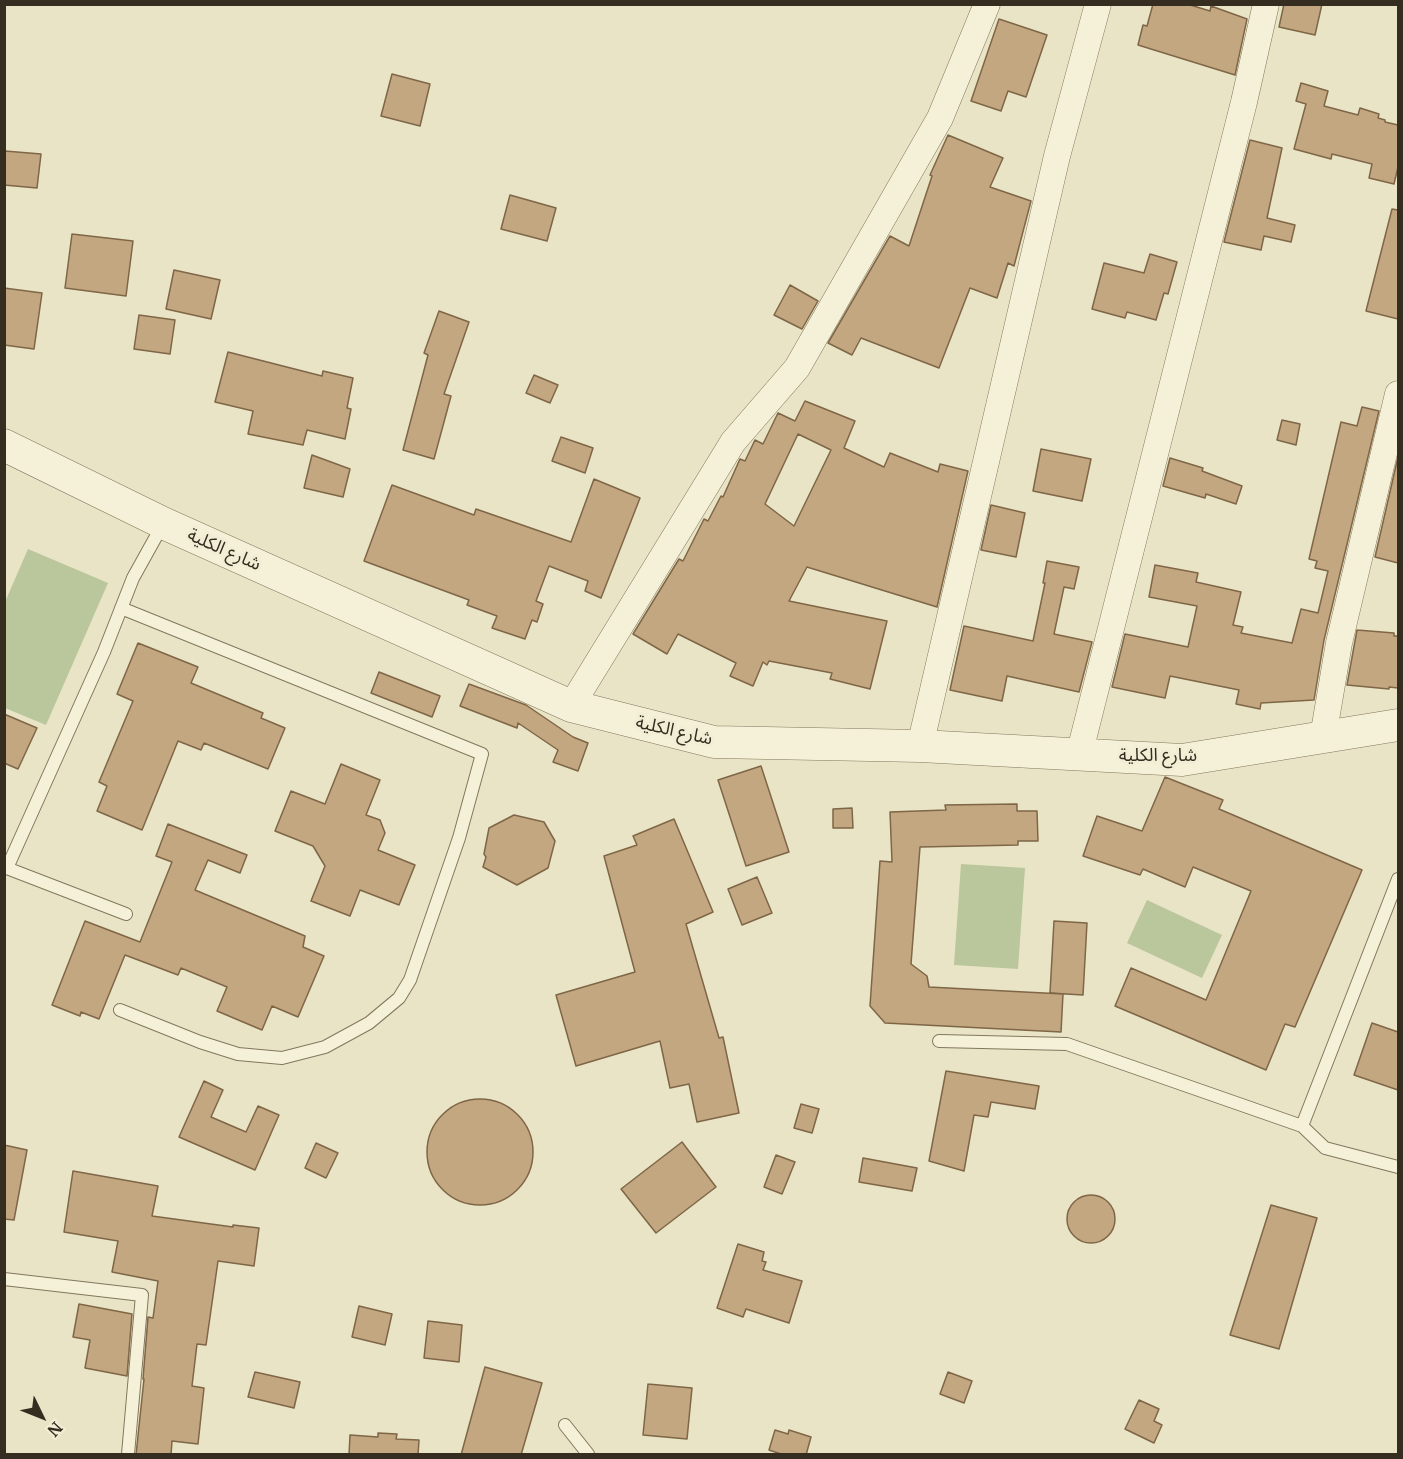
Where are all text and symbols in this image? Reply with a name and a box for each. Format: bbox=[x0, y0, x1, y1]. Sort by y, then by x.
street label: شارع الكلية bbox=[184, 524, 264, 576]
street label: شارع الكلية bbox=[633, 712, 715, 750]
street label: شارع الكلية bbox=[1119, 745, 1197, 767]
north arrow bbox=[12, 1387, 72, 1447]
text: N bbox=[44, 1418, 67, 1441]

